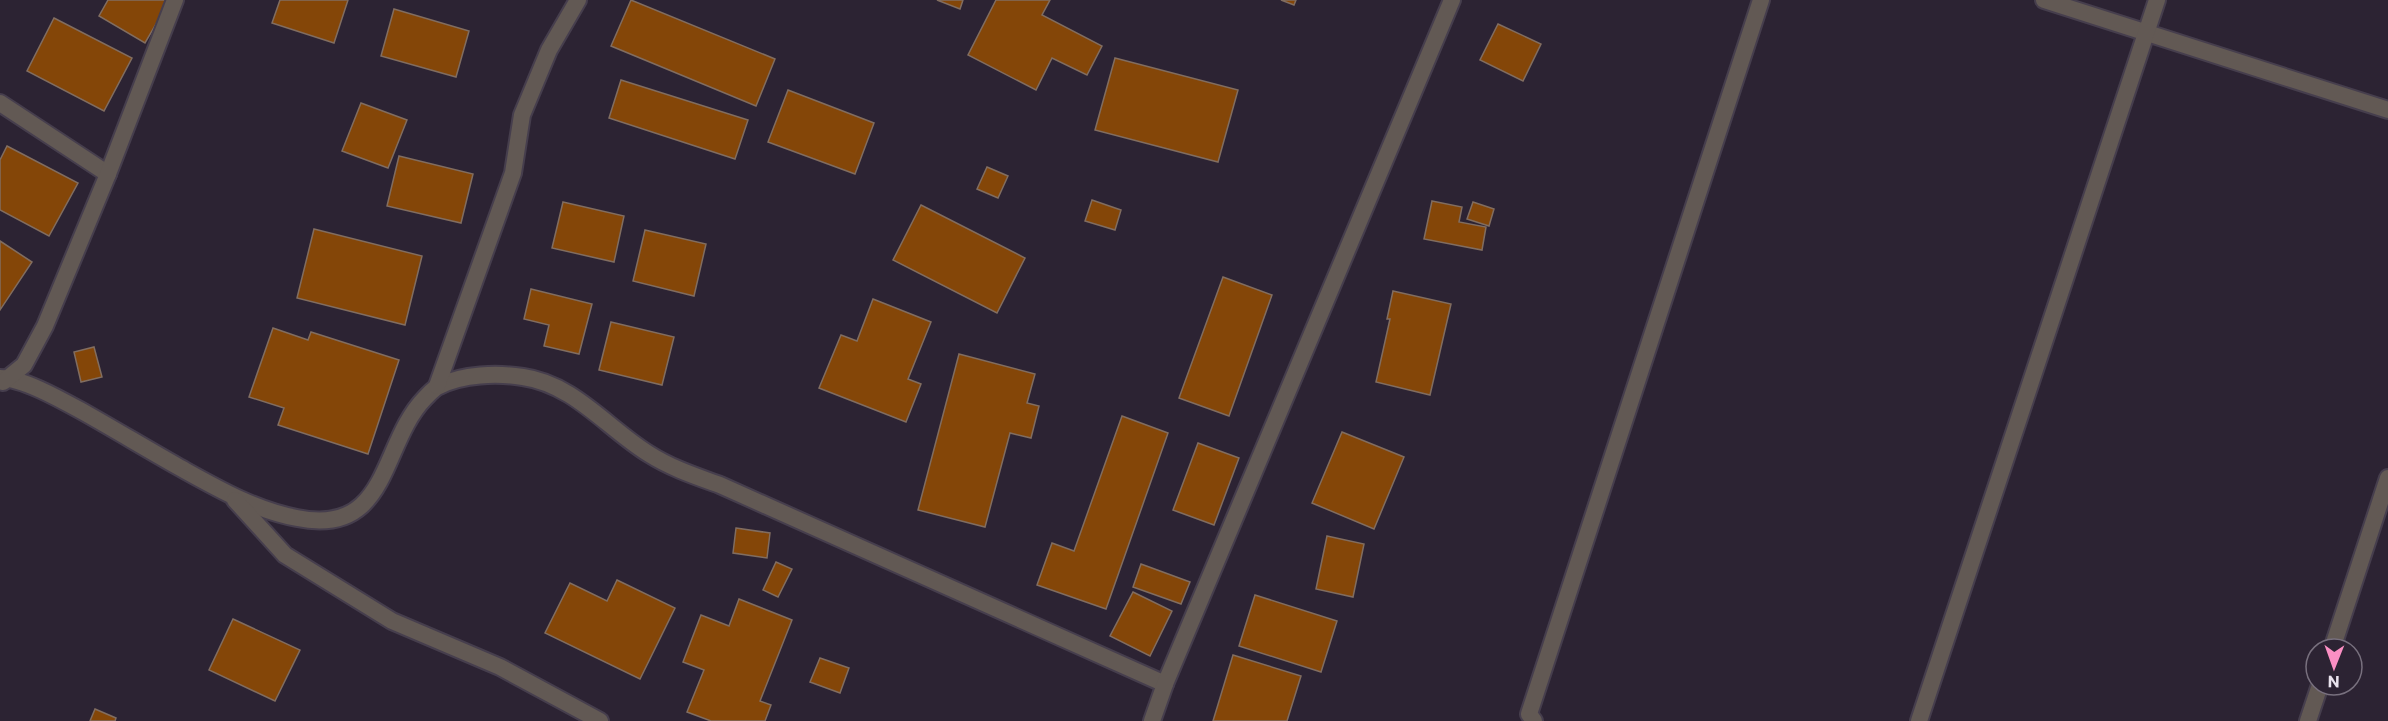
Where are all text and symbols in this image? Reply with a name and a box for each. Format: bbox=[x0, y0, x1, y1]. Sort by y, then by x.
north arrow bbox=[2304, 637, 2364, 697]
text: N bbox=[2328, 673, 2340, 692]

